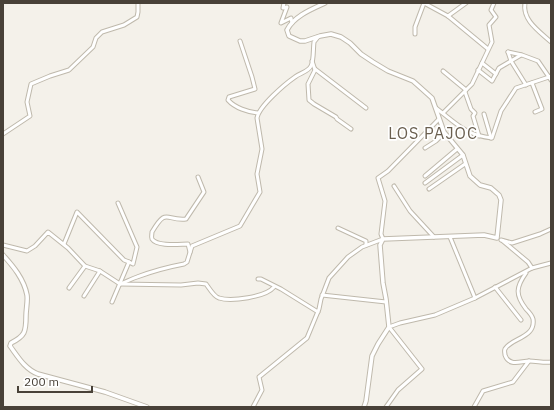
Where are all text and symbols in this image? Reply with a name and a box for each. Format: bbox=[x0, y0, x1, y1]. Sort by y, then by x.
district label: LOS PAJOC bbox=[388, 123, 478, 143]
scale bar bbox=[18, 368, 92, 394]
text: 200 m bbox=[24, 374, 59, 389]

